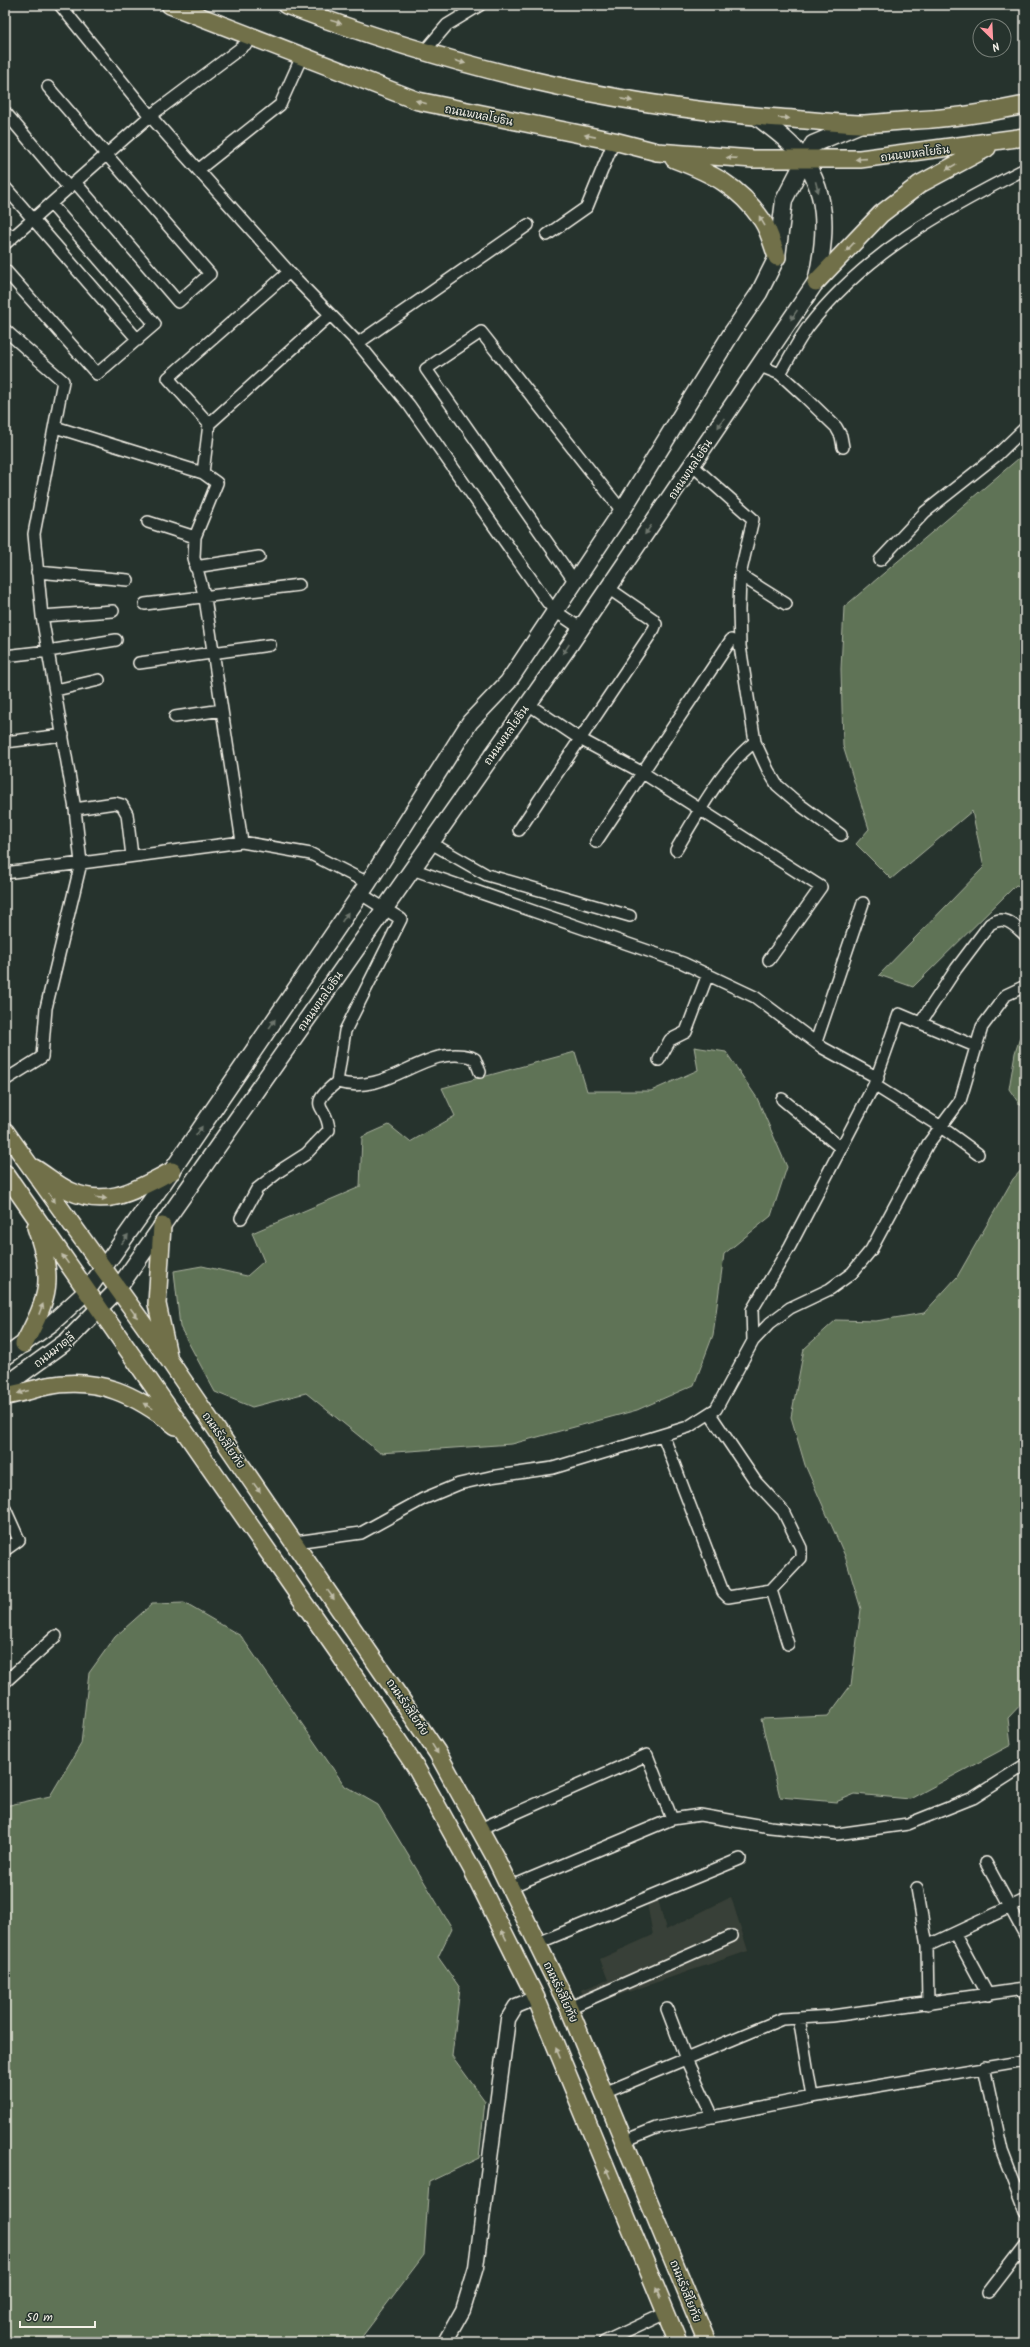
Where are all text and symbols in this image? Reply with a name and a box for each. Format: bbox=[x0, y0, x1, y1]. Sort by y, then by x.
north arrow bbox=[972, 18, 1012, 58]
one-way arrow bbox=[330, 20, 342, 26]
text: N bbox=[989, 37, 1002, 56]
one-way arrow bbox=[454, 59, 466, 65]
one-way arrow bbox=[621, 98, 633, 104]
one-way arrow bbox=[415, 99, 427, 105]
street label: ถนนพหลโยธิน bbox=[443, 101, 515, 132]
one-way arrow bbox=[778, 115, 790, 122]
one-way arrow bbox=[584, 133, 596, 139]
street label: ถนนพหลโยธิน bbox=[880, 141, 951, 167]
one-way arrow bbox=[726, 154, 738, 161]
one-way arrow bbox=[855, 155, 868, 162]
one-way arrow bbox=[945, 163, 957, 170]
one-way arrow bbox=[815, 181, 821, 193]
one-way arrow bbox=[759, 215, 766, 227]
one-way arrow bbox=[845, 242, 855, 252]
one-way arrow bbox=[790, 310, 798, 320]
one-way arrow bbox=[717, 417, 725, 428]
street label: ถนนพหลโยธิน bbox=[664, 435, 718, 503]
one-way arrow bbox=[644, 524, 651, 536]
one-way arrow bbox=[563, 643, 570, 655]
street label: ถนนพหลโยธิน bbox=[480, 701, 534, 769]
one-way arrow bbox=[341, 911, 349, 922]
street label: ถนนพหลโยธิน bbox=[294, 967, 348, 1035]
one-way arrow bbox=[268, 1019, 276, 1029]
one-way arrow bbox=[195, 1126, 203, 1137]
one-way arrow bbox=[48, 1192, 56, 1203]
one-way arrow bbox=[95, 1195, 107, 1201]
one-way arrow bbox=[121, 1233, 129, 1244]
one-way arrow bbox=[61, 1253, 69, 1264]
one-way arrow bbox=[39, 1302, 45, 1314]
one-way arrow bbox=[130, 1308, 138, 1319]
street label: ถนนมาตุลี bbox=[30, 1329, 79, 1373]
one-way arrow bbox=[17, 1390, 30, 1396]
one-way arrow bbox=[142, 1402, 154, 1409]
street label: ถนนรังสิโยทัย bbox=[197, 1409, 249, 1473]
one-way arrow bbox=[253, 1483, 261, 1493]
one-way arrow bbox=[327, 1590, 335, 1600]
street label: ถนนรังสิโยทัย bbox=[381, 1675, 433, 1740]
one-way arrow bbox=[432, 1743, 439, 1755]
one-way arrow bbox=[501, 1929, 507, 1940]
street label: ถนนรังสิโยทัย bbox=[538, 1959, 582, 2026]
one-way arrow bbox=[555, 2046, 561, 2058]
one-way arrow bbox=[605, 2167, 611, 2178]
street label: ถนนรังสิโยทัย bbox=[664, 2258, 706, 2325]
one-way arrow bbox=[654, 2286, 660, 2298]
scale bar bbox=[20, 2303, 95, 2329]
text: 50 m bbox=[26, 2308, 53, 2327]

